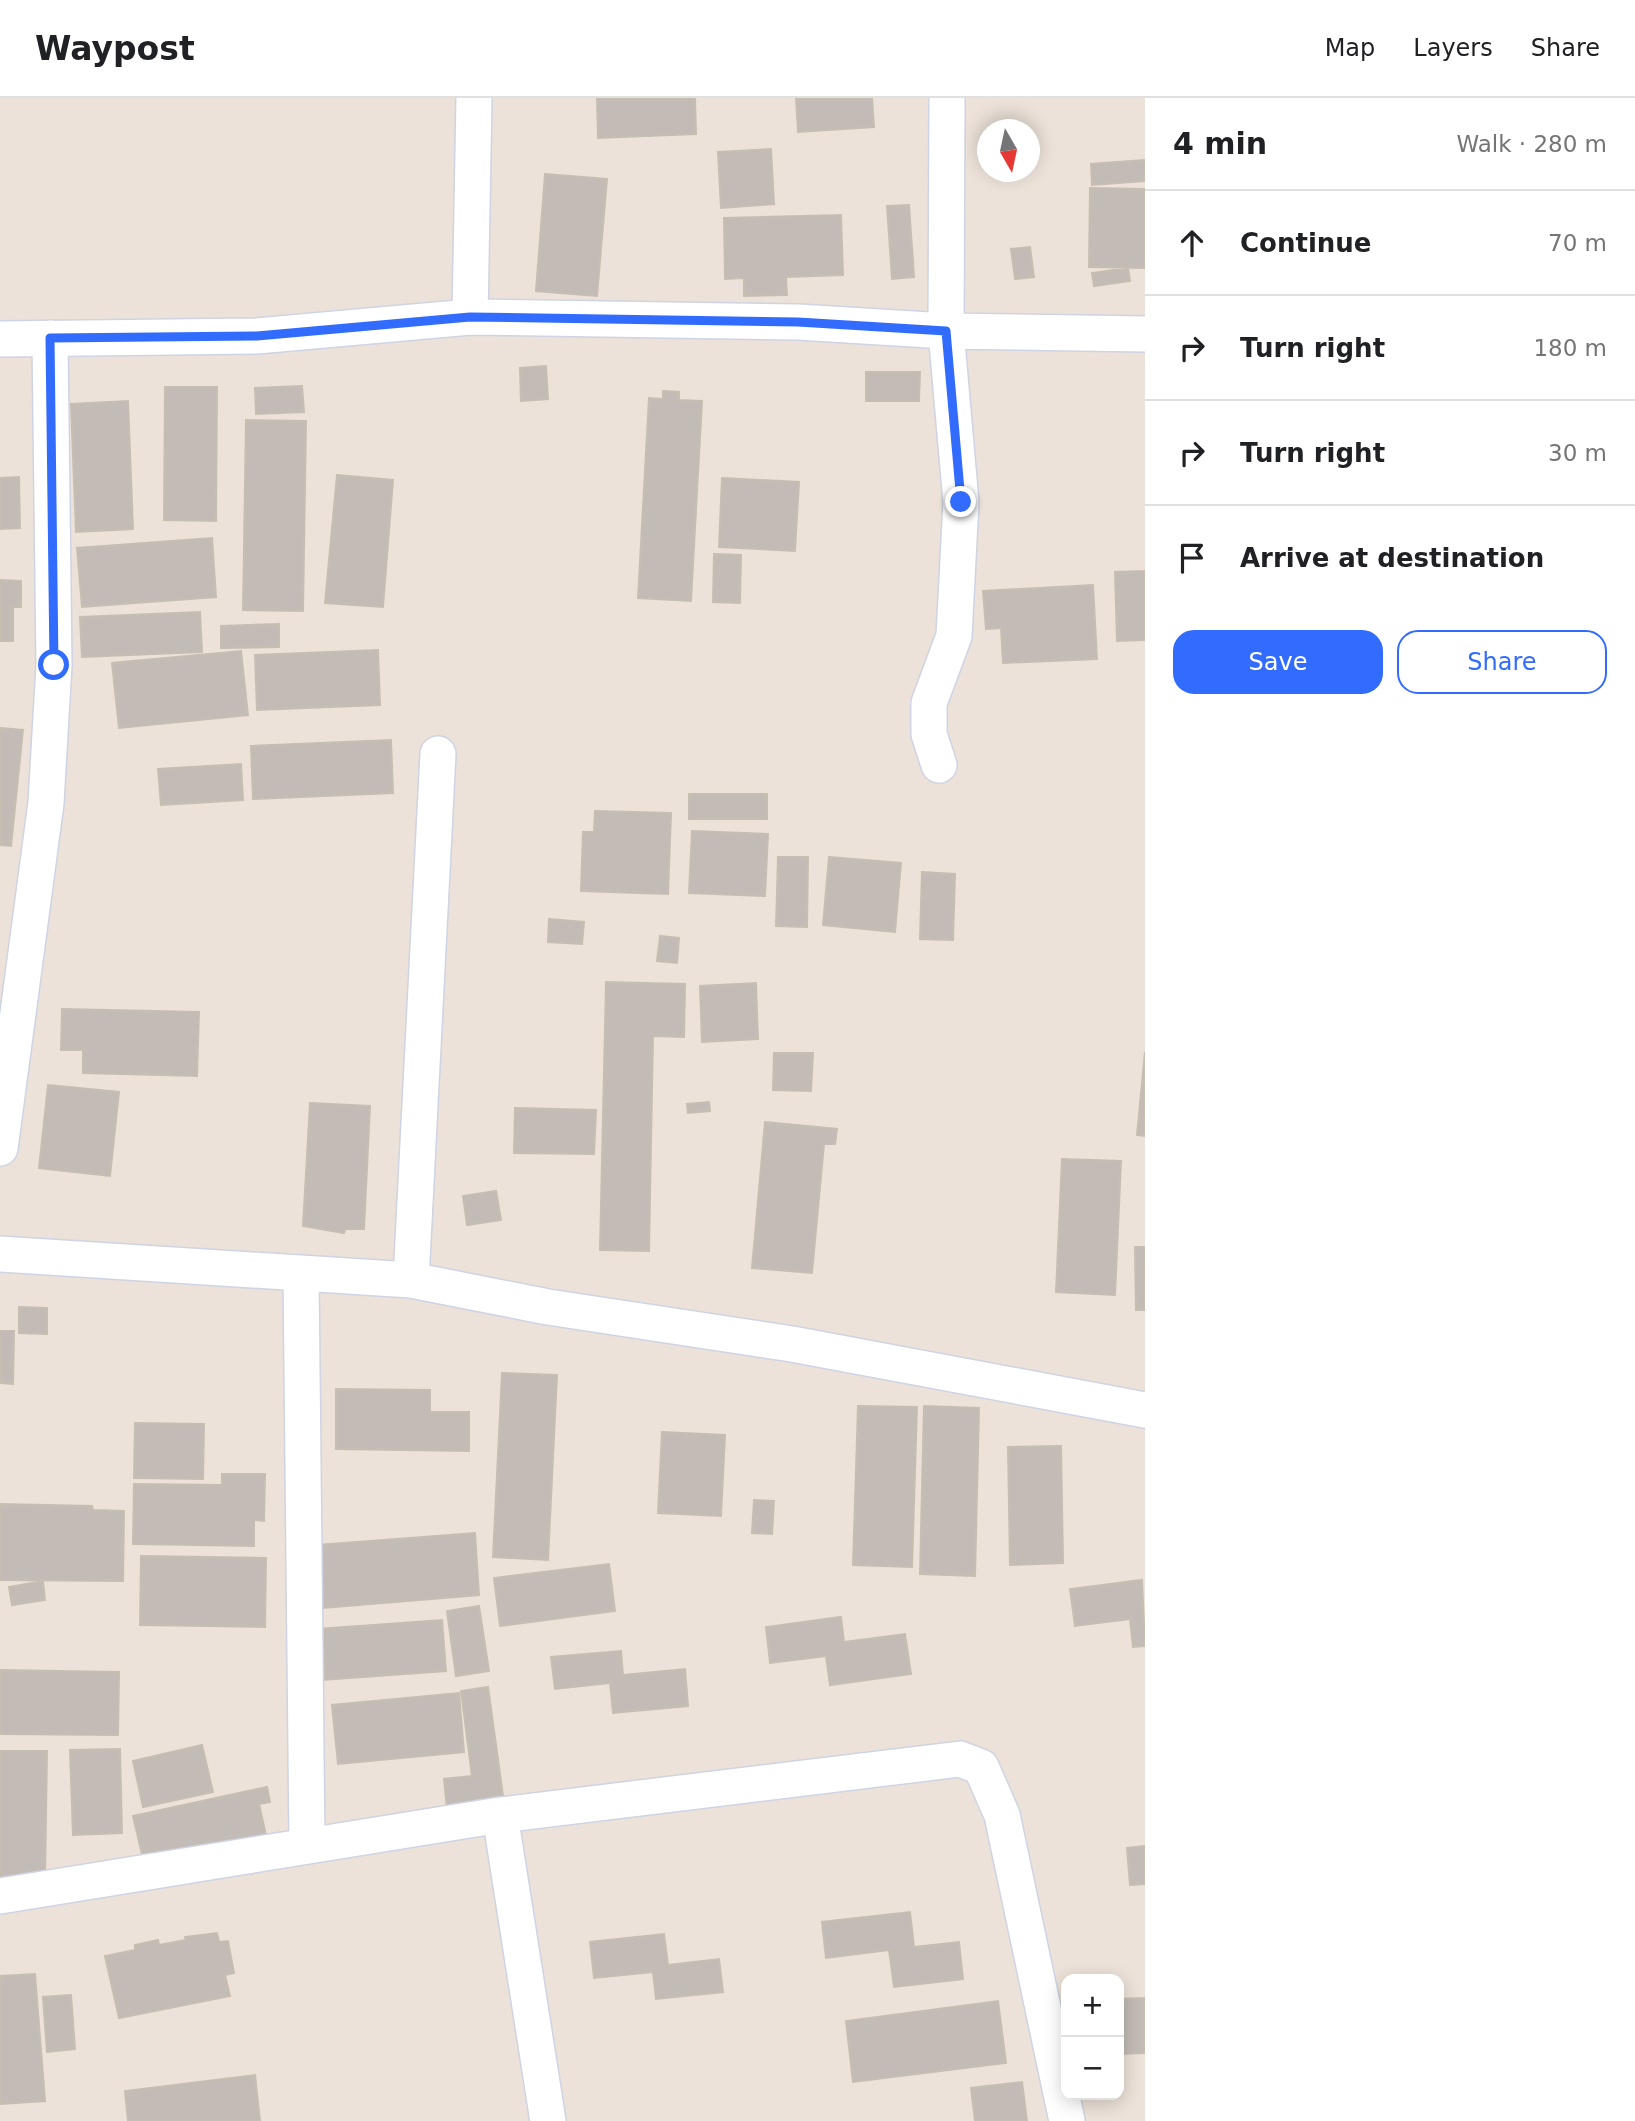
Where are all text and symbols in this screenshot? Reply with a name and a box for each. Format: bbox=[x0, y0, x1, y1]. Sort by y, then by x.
text: Waypost bbox=[35, 29, 195, 68]
text: Map bbox=[1325, 34, 1375, 62]
text: Layers bbox=[1413, 34, 1493, 62]
text: Share bbox=[1531, 34, 1600, 62]
north arrow bbox=[977, 119, 1040, 182]
text: 4 min bbox=[1173, 126, 1267, 161]
text: Walk · 280 m bbox=[1456, 131, 1607, 157]
icon: ahead bbox=[1173, 224, 1211, 262]
text: Continue bbox=[1240, 228, 1371, 258]
text: 70 m bbox=[1548, 230, 1607, 256]
icon: right bbox=[1173, 329, 1211, 367]
text: Turn right bbox=[1240, 333, 1385, 363]
text: 180 m bbox=[1533, 335, 1607, 361]
icon: right bbox=[1173, 434, 1211, 472]
text: Turn right bbox=[1240, 438, 1385, 468]
text: 30 m bbox=[1548, 440, 1607, 466]
route end bbox=[945, 486, 976, 517]
icon: arrive bbox=[1173, 539, 1211, 577]
text: Arrive at destination bbox=[1240, 543, 1544, 573]
button: Save bbox=[1173, 630, 1383, 694]
button: Share bbox=[1397, 630, 1607, 694]
route start bbox=[38, 649, 69, 680]
map controls bbox=[1061, 1974, 1124, 2100]
button: + bbox=[1061, 1974, 1124, 2037]
button: − bbox=[1061, 2037, 1124, 2100]

